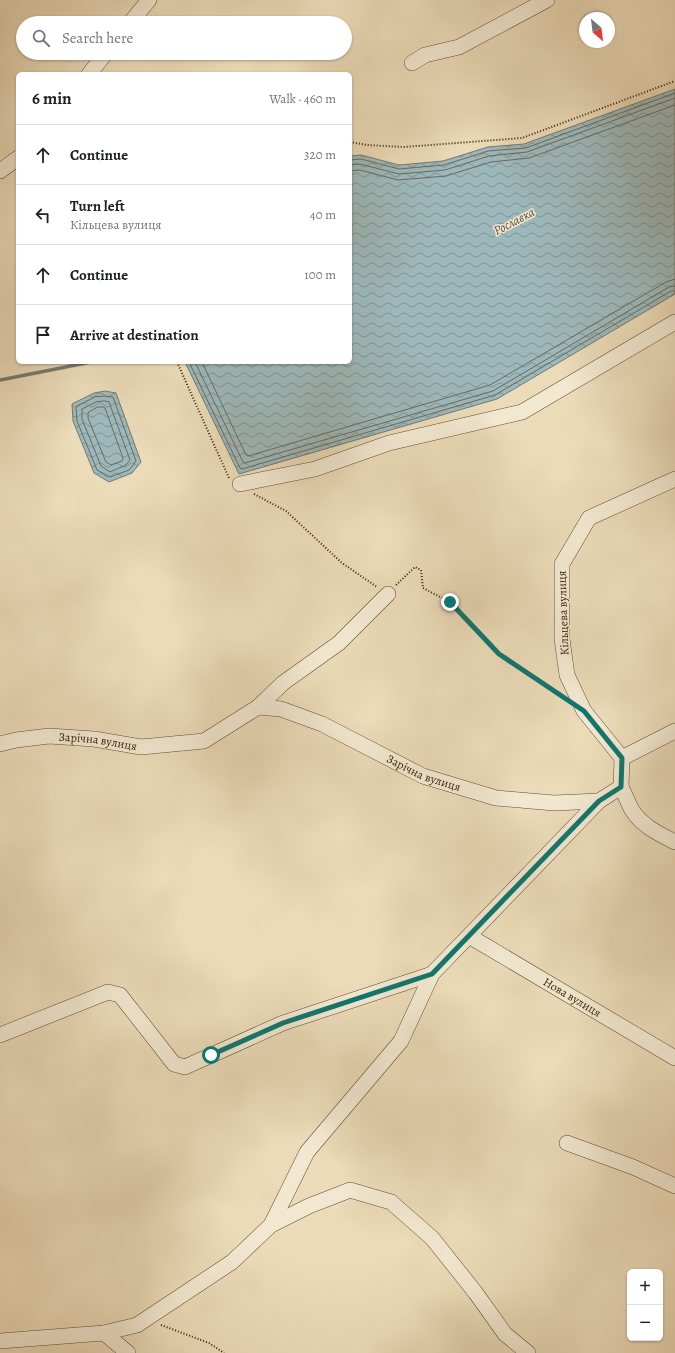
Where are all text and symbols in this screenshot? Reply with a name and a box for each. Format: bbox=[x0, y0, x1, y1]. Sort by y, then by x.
north arrow bbox=[579, 12, 615, 48]
search box bbox=[16, 16, 352, 60]
icon: search bbox=[30, 27, 52, 49]
text: Search here bbox=[62, 28, 133, 48]
text: 6 min bbox=[32, 87, 72, 110]
text: Walk · 460 m bbox=[269, 90, 336, 107]
icon: ahead bbox=[32, 144, 54, 166]
text: Continue bbox=[70, 145, 128, 165]
text: 320 m bbox=[304, 146, 336, 163]
text: Turn left bbox=[70, 196, 125, 216]
water label: Рославка bbox=[490, 203, 538, 239]
icon: left bbox=[32, 204, 54, 226]
text: 40 m bbox=[310, 206, 336, 223]
text: Кільцева вулиця bbox=[70, 216, 162, 233]
icon: ahead bbox=[32, 264, 54, 286]
text: Continue bbox=[70, 265, 128, 285]
text: 100 m bbox=[304, 266, 336, 283]
icon: arrive bbox=[32, 324, 54, 346]
text: Arrive at destination bbox=[70, 325, 199, 345]
street label: Кільцева вулиця bbox=[554, 570, 572, 656]
route end bbox=[441, 593, 459, 611]
street label: Зарічна вулиця bbox=[58, 729, 139, 754]
street label: Зарічна вулиця bbox=[384, 751, 463, 795]
street label: Нова вулиця bbox=[540, 974, 605, 1021]
route start bbox=[202, 1046, 220, 1064]
map controls bbox=[627, 1269, 663, 1341]
button: + bbox=[627, 1269, 663, 1305]
button: − bbox=[627, 1305, 663, 1341]

